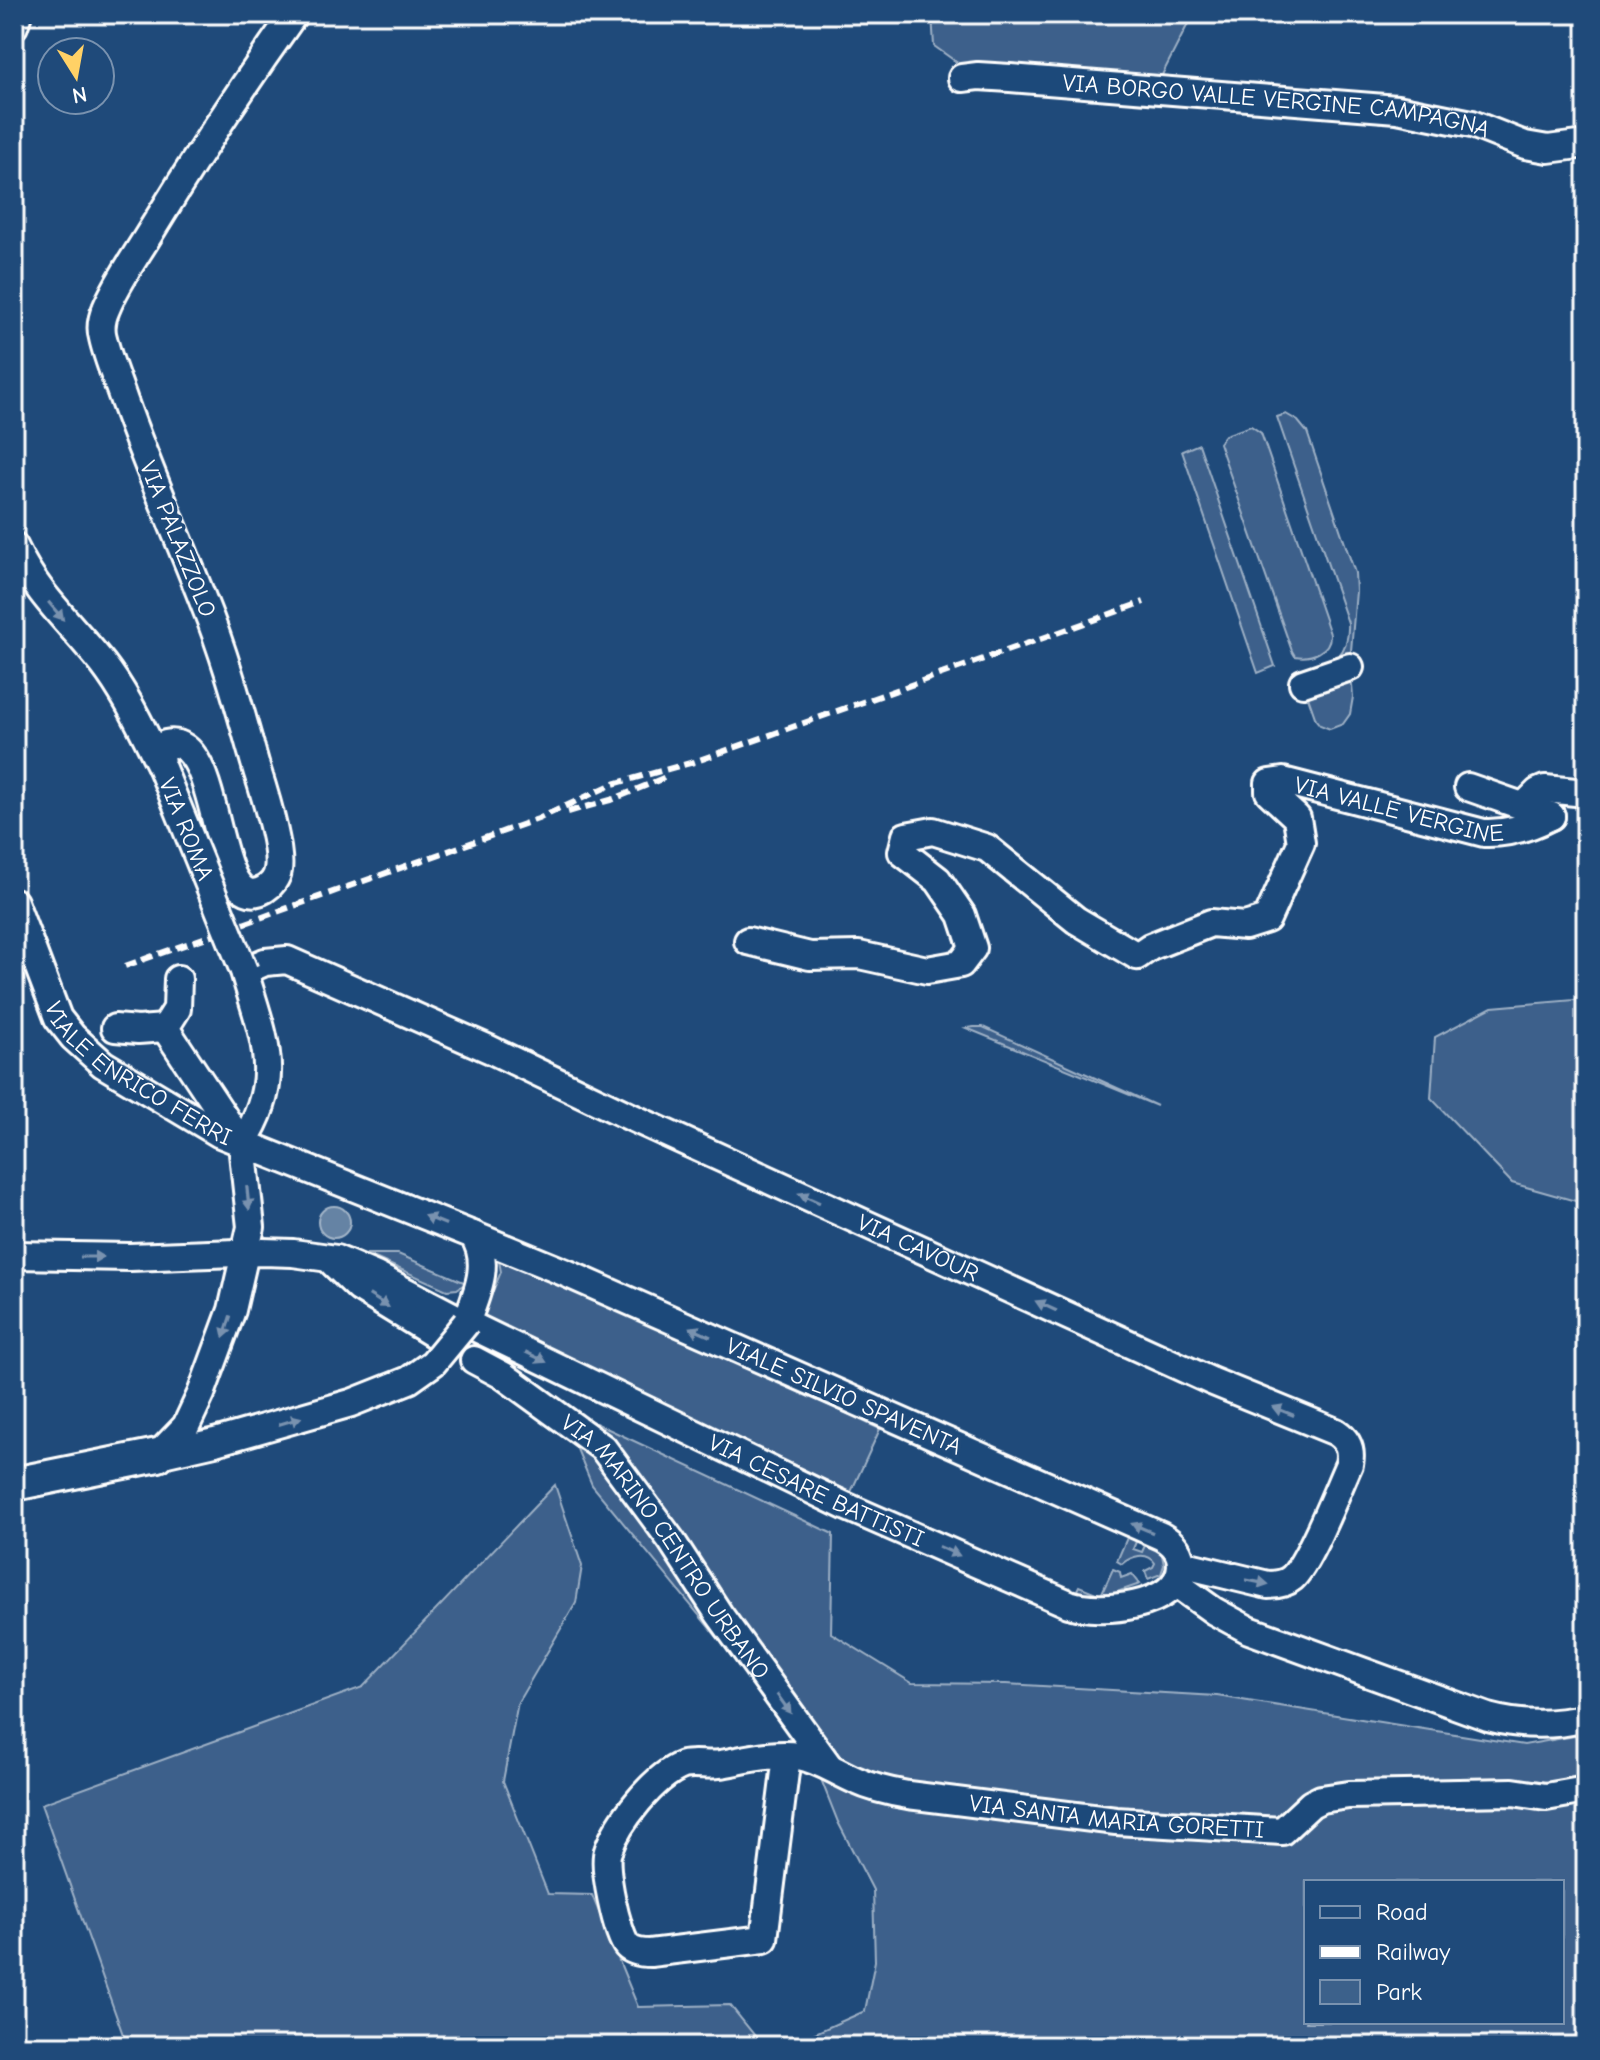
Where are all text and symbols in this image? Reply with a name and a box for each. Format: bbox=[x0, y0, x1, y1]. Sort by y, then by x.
north arrow bbox=[36, 36, 116, 116]
street label: VIA BORGO VALLE VERGINE CAMPAGNA bbox=[1061, 68, 1494, 144]
text: N bbox=[70, 81, 89, 109]
street label: VIA PALAZZOLO bbox=[134, 457, 222, 621]
one-way arrow bbox=[47, 601, 64, 621]
street label: VIA VALLE VERGINE bbox=[1292, 771, 1505, 848]
street label: VIA ROMA bbox=[153, 774, 220, 884]
street label: VIALE ENRICO FERRI bbox=[39, 998, 236, 1151]
one-way arrow bbox=[242, 1186, 255, 1211]
one-way arrow bbox=[797, 1191, 821, 1205]
street label: VIA CAVOUR bbox=[853, 1208, 983, 1287]
one-way arrow bbox=[423, 1213, 447, 1226]
one-way arrow bbox=[80, 1251, 105, 1263]
one-way arrow bbox=[368, 1294, 390, 1308]
one-way arrow bbox=[1034, 1299, 1057, 1313]
one-way arrow bbox=[220, 1315, 232, 1339]
one-way arrow bbox=[688, 1325, 711, 1339]
street label: VIALE SILVIO SPAVENTA bbox=[722, 1331, 966, 1461]
one-way arrow bbox=[525, 1350, 548, 1364]
one-way arrow bbox=[1271, 1404, 1295, 1417]
street label: VIA MARINO CENTRO URBANO bbox=[556, 1408, 775, 1684]
one-way arrow bbox=[279, 1414, 303, 1427]
street label: VIA CESARE BATTISTI bbox=[704, 1428, 928, 1553]
one-way arrow bbox=[1131, 1521, 1154, 1534]
one-way arrow bbox=[937, 1545, 961, 1558]
one-way arrow bbox=[1245, 1576, 1270, 1589]
one-way arrow bbox=[776, 1693, 791, 1714]
street label: VIA SANTA MARIA GORETTI bbox=[968, 1789, 1265, 1844]
legend bbox=[1304, 1880, 1564, 2024]
text: Road bbox=[1376, 1898, 1428, 1926]
text: Railway bbox=[1376, 1938, 1450, 1966]
text: Park bbox=[1376, 1978, 1422, 2006]

